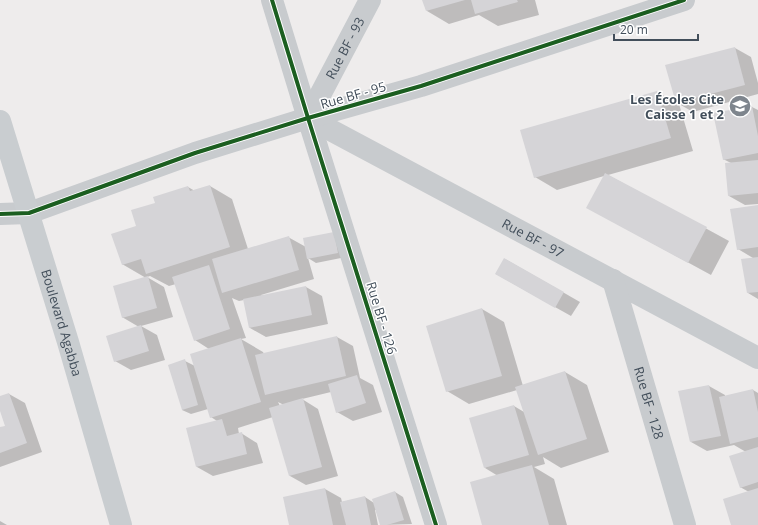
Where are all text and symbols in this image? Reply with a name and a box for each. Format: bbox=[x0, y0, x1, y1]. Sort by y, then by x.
street label: Rue BF - 93 bbox=[321, 14, 368, 82]
scale bar bbox=[614, 16, 698, 42]
text: 20 m bbox=[620, 21, 648, 38]
street label: Rue BF - 95 bbox=[318, 77, 388, 113]
place label: Les Écoles Cite Caisse 1 et 2 bbox=[630, 90, 725, 123]
school or university icon: Les Écoles Cite Caisse 1 et 2 bbox=[727, 93, 753, 119]
street label: Rue BF - 97 bbox=[499, 214, 567, 262]
street label: Boulevard Agabba bbox=[37, 267, 86, 378]
street label: Rue BF - 126 bbox=[362, 279, 402, 357]
street label: Rue BF - 128 bbox=[630, 364, 668, 441]

